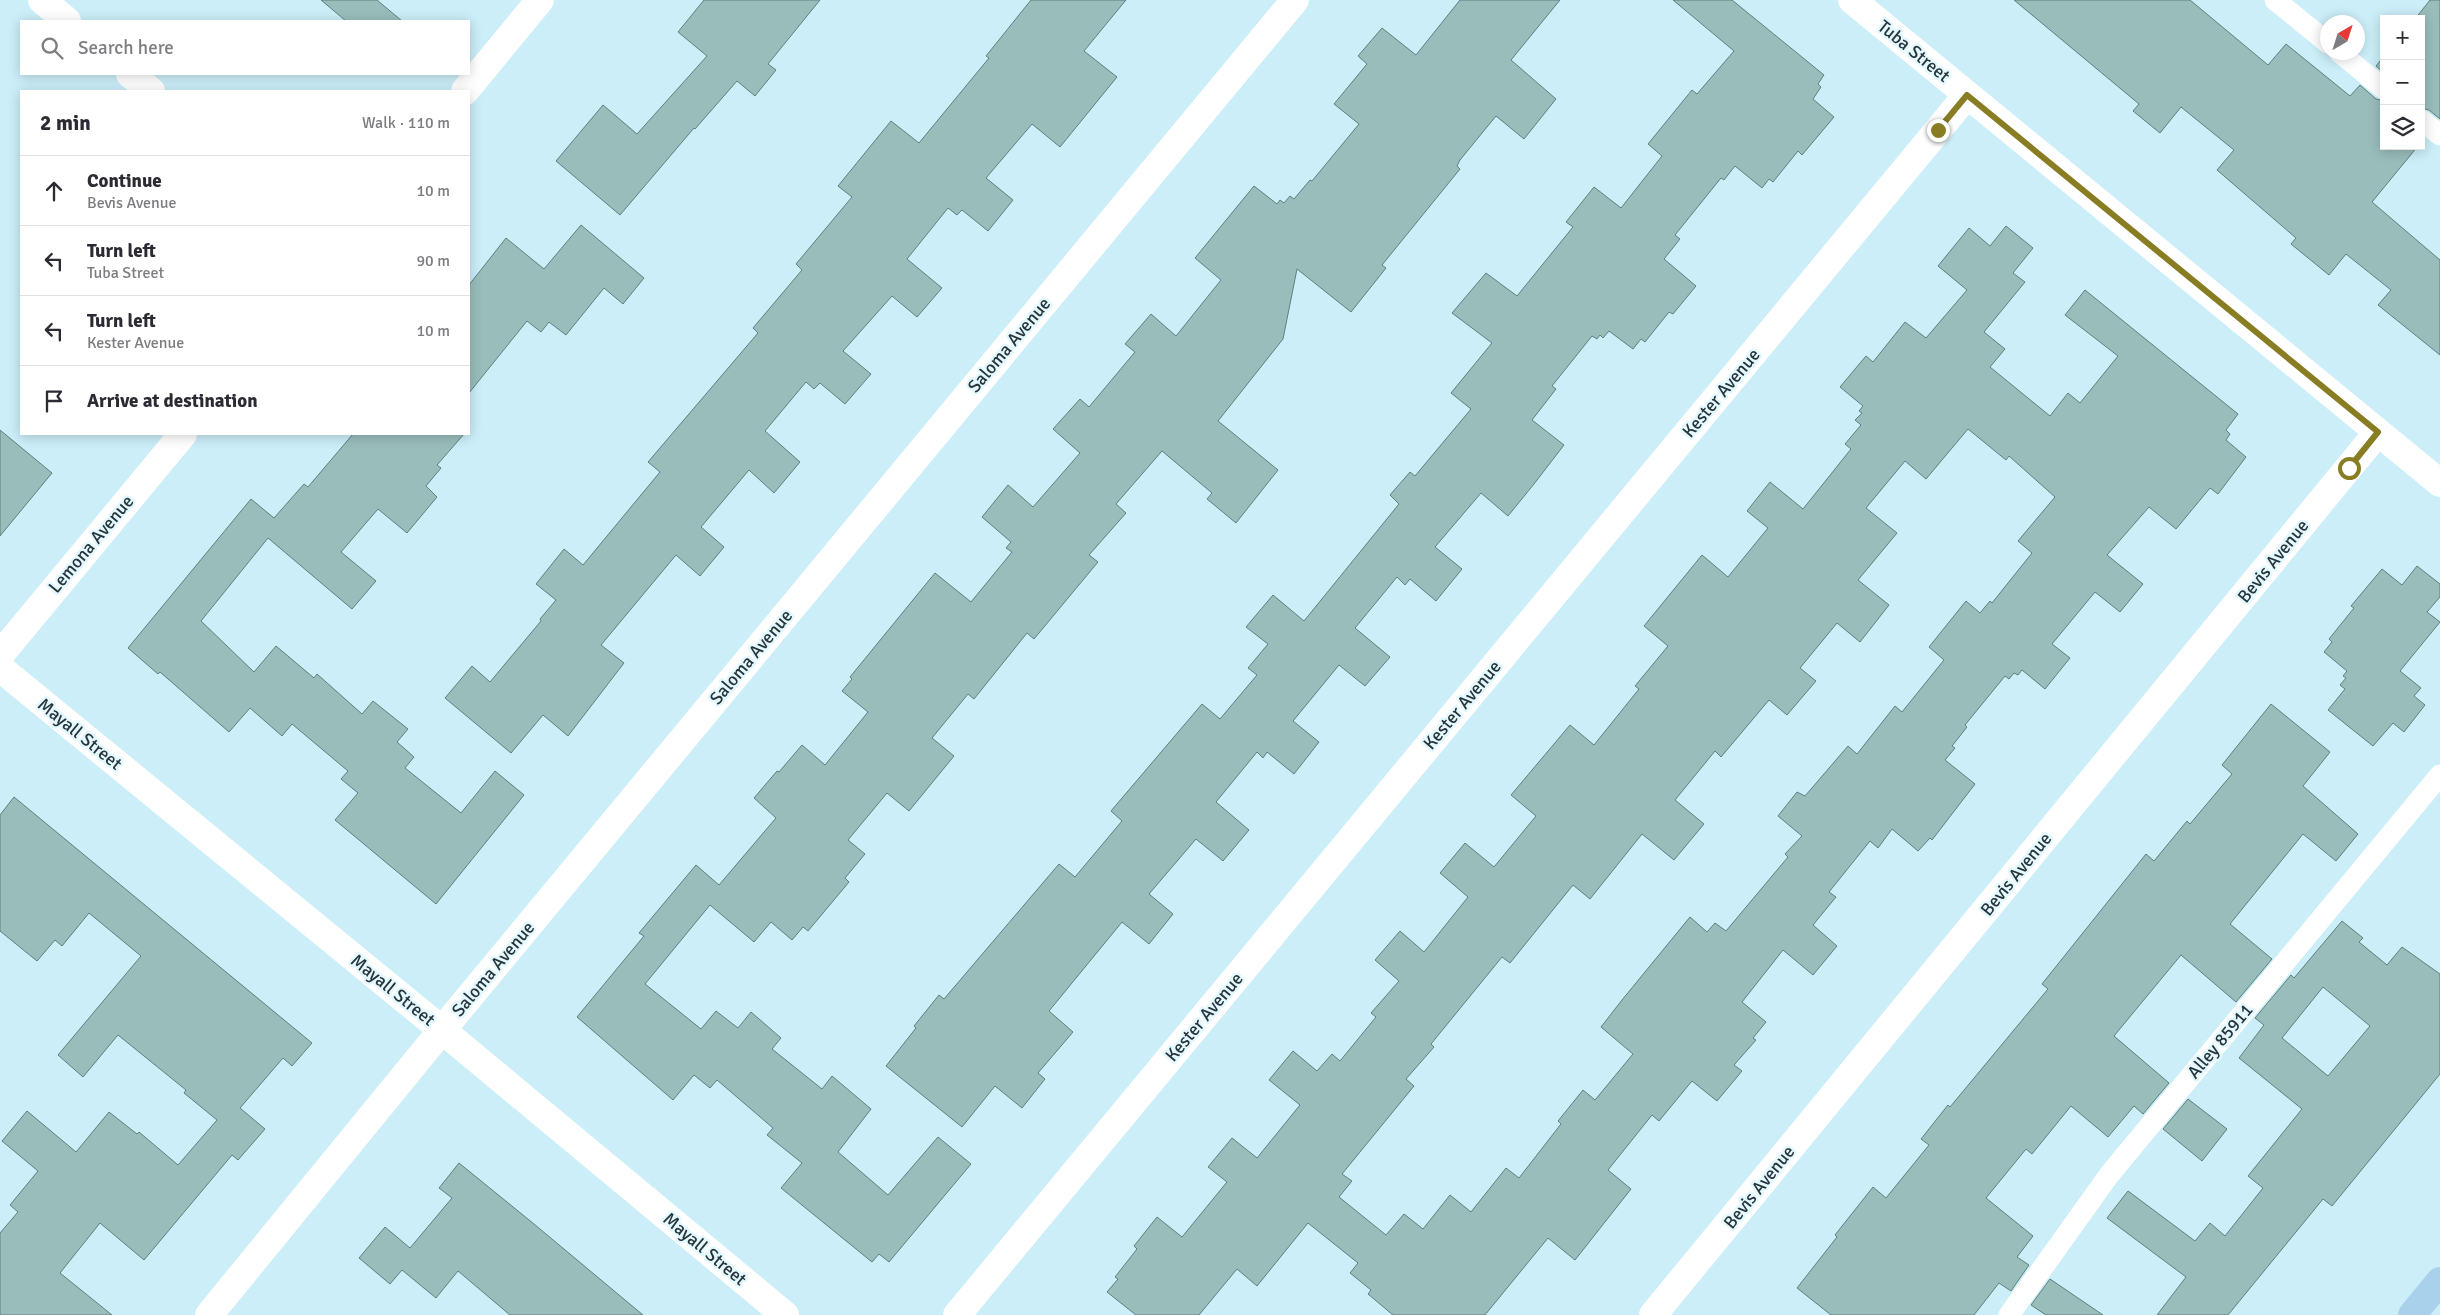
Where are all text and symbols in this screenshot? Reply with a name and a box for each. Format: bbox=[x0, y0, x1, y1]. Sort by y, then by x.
street label: Tuba Street bbox=[1873, 15, 1955, 87]
north arrow bbox=[2320, 15, 2365, 60]
map controls bbox=[2380, 15, 2425, 150]
button: + bbox=[2380, 15, 2425, 60]
search box bbox=[20, 20, 470, 75]
icon: search bbox=[38, 34, 66, 62]
text: Search here bbox=[78, 36, 174, 60]
button: − bbox=[2380, 60, 2425, 105]
button: layers bbox=[2380, 105, 2425, 150]
text: 2 min bbox=[40, 110, 91, 136]
text: Walk · 110 m bbox=[362, 113, 450, 133]
route end bbox=[1927, 119, 1950, 142]
text: Continue bbox=[87, 169, 162, 193]
icon: ahead bbox=[40, 177, 68, 205]
text: 10 m bbox=[416, 181, 450, 201]
text: Bevis Avenue bbox=[87, 193, 176, 213]
text: Turn left bbox=[87, 239, 156, 263]
icon: left bbox=[40, 247, 68, 275]
text: 90 m bbox=[416, 251, 450, 271]
text: Tuba Street bbox=[87, 263, 164, 283]
street label: Saloma Avenue bbox=[963, 293, 1055, 397]
text: Turn left bbox=[87, 309, 156, 333]
icon: left bbox=[40, 317, 68, 345]
text: 10 m bbox=[416, 321, 450, 341]
text: Kester Avenue bbox=[87, 333, 184, 353]
street label: Kester Avenue bbox=[1677, 344, 1765, 442]
icon: arrive bbox=[40, 387, 68, 415]
text: Arrive at destination bbox=[87, 389, 258, 413]
route start bbox=[2338, 457, 2361, 480]
street label: Lemona Avenue bbox=[44, 491, 138, 597]
street label: Bevis Avenue bbox=[2233, 515, 2313, 607]
street label: Saloma Avenue bbox=[705, 605, 797, 709]
street label: Kester Avenue bbox=[1418, 656, 1506, 754]
street label: Mayall Street bbox=[33, 693, 127, 775]
street label: Bevis Avenue bbox=[1976, 828, 2056, 920]
street label: Saloma Avenue bbox=[447, 917, 539, 1021]
street label: Mayall Street bbox=[346, 949, 440, 1031]
street label: Kester Avenue bbox=[1160, 968, 1248, 1066]
street label: Alley 85911 bbox=[2182, 999, 2258, 1083]
street label: Bevis Avenue bbox=[1719, 1141, 1799, 1233]
street label: Mayall Street bbox=[659, 1208, 751, 1290]

